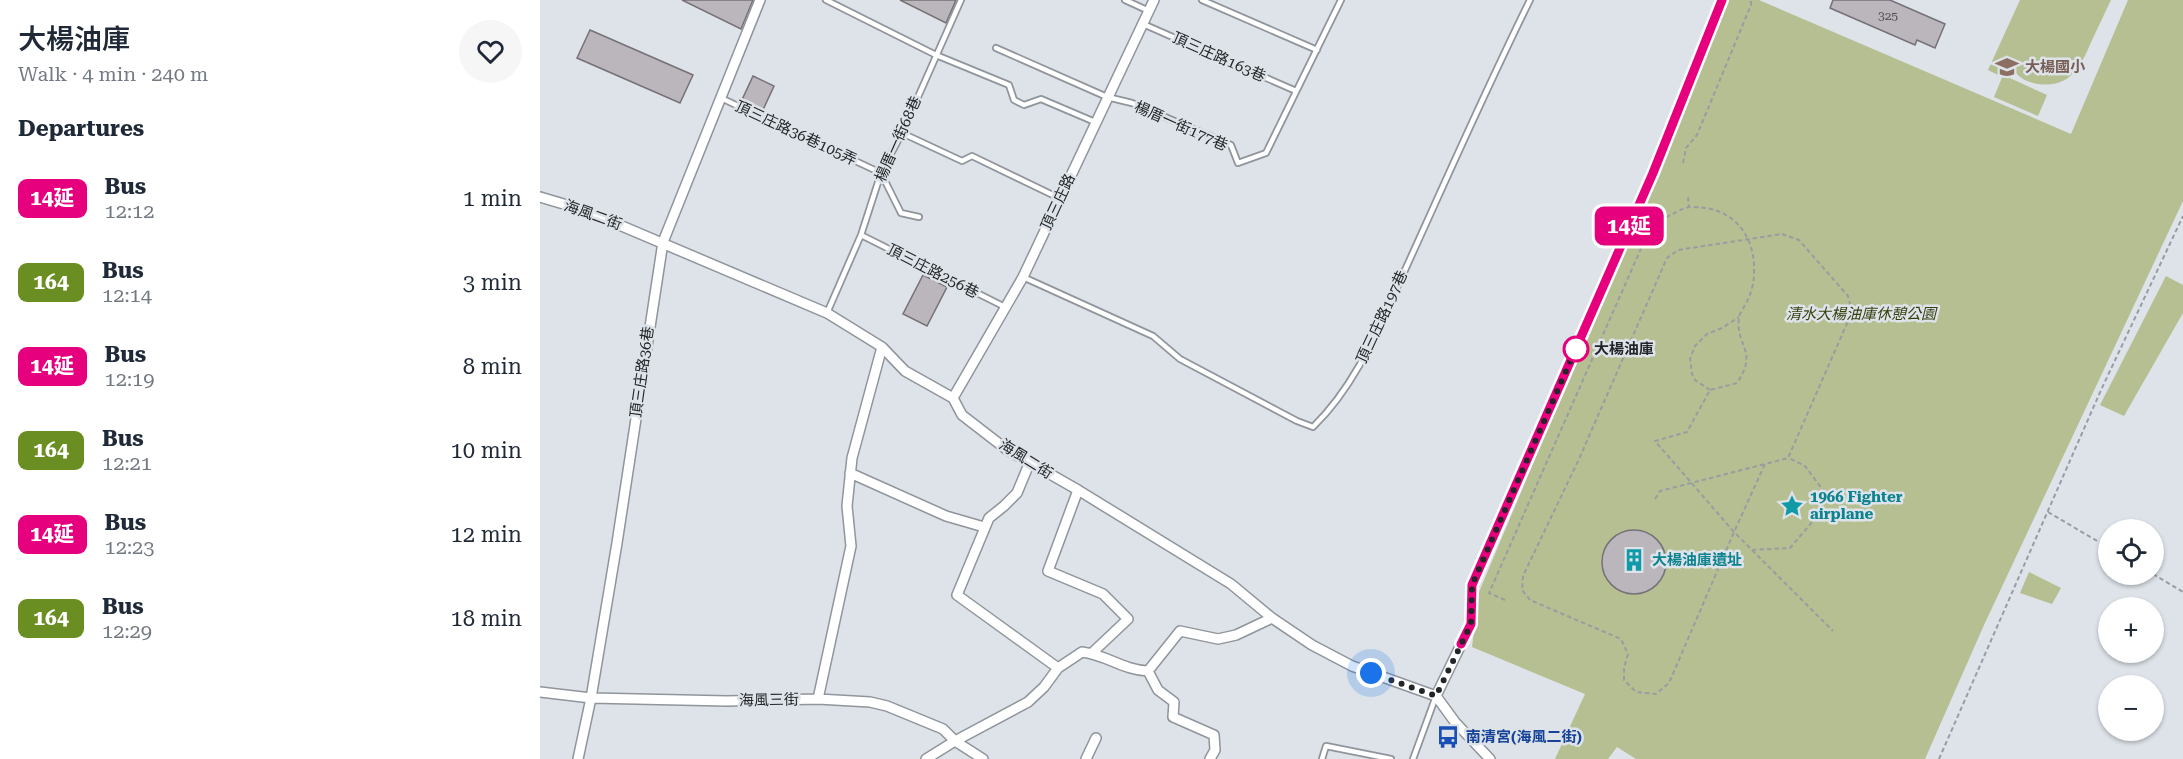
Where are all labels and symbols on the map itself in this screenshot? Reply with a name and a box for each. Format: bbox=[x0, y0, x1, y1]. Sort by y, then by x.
house number: 325 bbox=[1878, 9, 1898, 23]
street label: 頂三庄路163巷 bbox=[1170, 28, 1268, 86]
school or university icon: 大楊國小 bbox=[1994, 54, 2020, 80]
place label: 大楊國小 bbox=[2025, 58, 2086, 76]
street label: 楊厝一街68巷 bbox=[871, 93, 925, 185]
street label: 頂三庄路36巷105弄 bbox=[732, 97, 860, 169]
street label: 楊厝一街177巷 bbox=[1132, 97, 1230, 155]
street label: 頂三庄路 bbox=[1037, 171, 1079, 233]
street label: 海風二街 bbox=[562, 196, 624, 234]
line badge: 14延 bbox=[1594, 206, 1664, 246]
street label: 頂三庄路256巷 bbox=[884, 240, 982, 302]
street label: 頂三庄路197巷 bbox=[1353, 268, 1411, 366]
park label: 清水大楊油庫休憩公園 bbox=[1786, 305, 1938, 323]
street label: 頂三庄路36巷 bbox=[627, 325, 657, 419]
marker: 大楊油庫 bbox=[1563, 336, 1589, 362]
place label: 大楊油庫 bbox=[1594, 340, 1654, 358]
street label: 海風二街 bbox=[996, 435, 1056, 483]
place label: 1966 Fighter airplane bbox=[1810, 488, 1903, 523]
place icon: 1966 Fighter airplane bbox=[1779, 493, 1805, 519]
building icon: 大楊油庫遺址 bbox=[1621, 547, 1647, 573]
place label: 大楊油庫遺址 bbox=[1652, 551, 1742, 569]
your location bbox=[1356, 658, 1386, 688]
street label: 海風三街 bbox=[739, 690, 799, 710]
bus stop icon: 南清宮(海風二街) bbox=[1435, 724, 1461, 750]
place label: 南清宮(海風二街) bbox=[1466, 728, 1582, 746]

